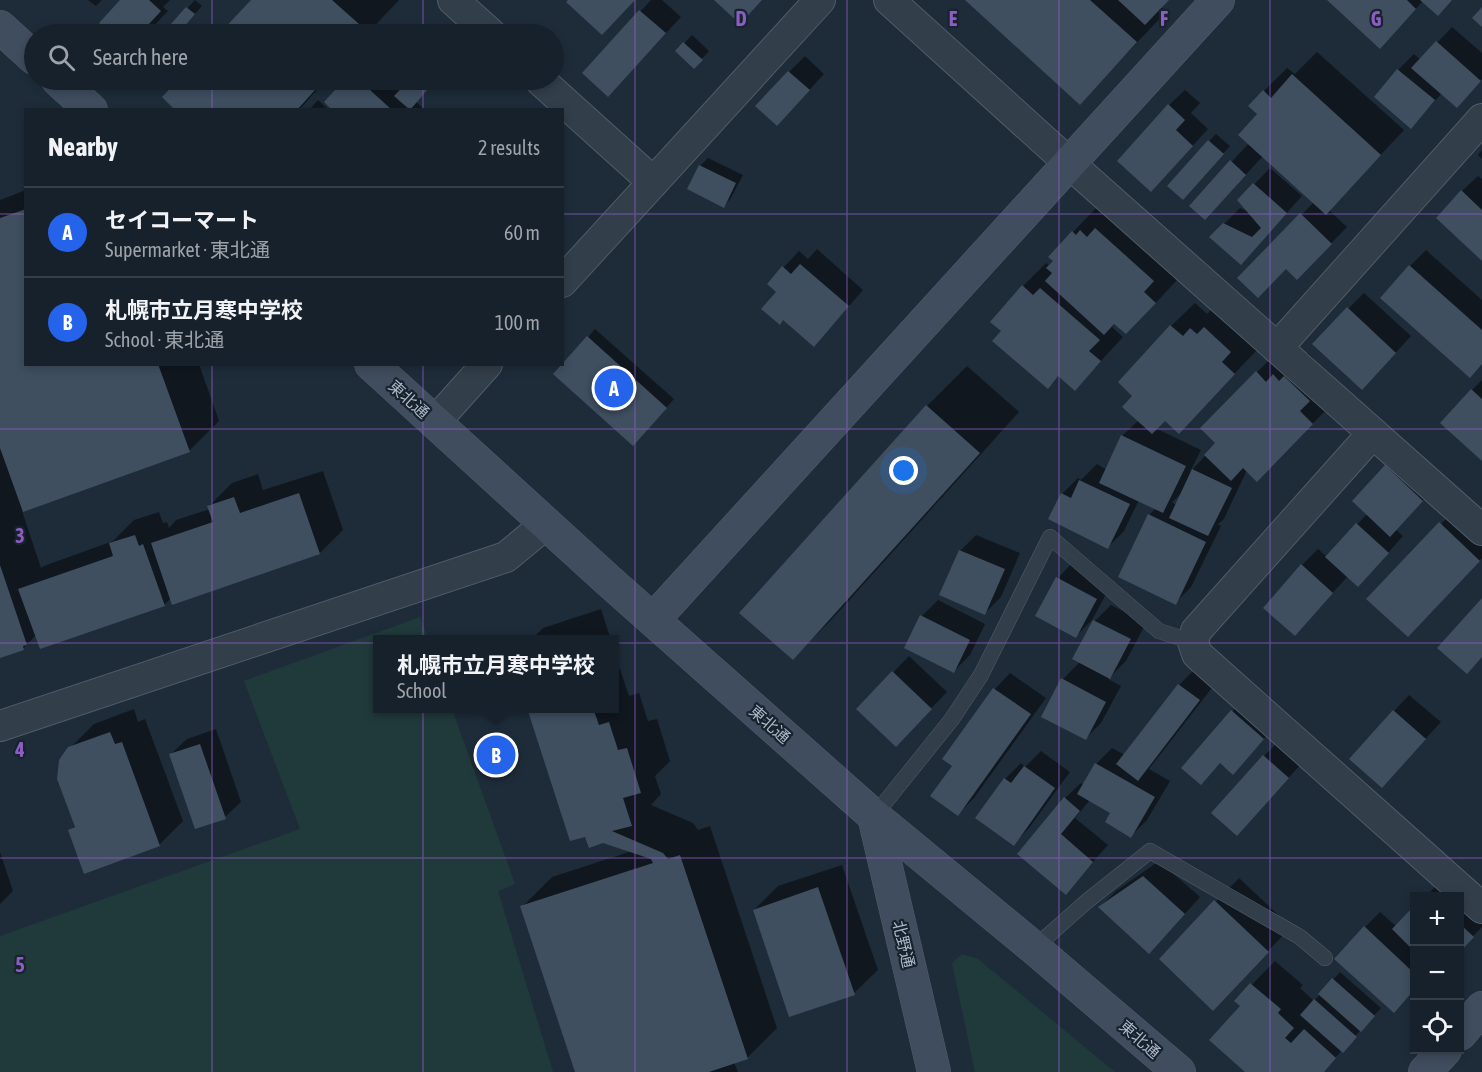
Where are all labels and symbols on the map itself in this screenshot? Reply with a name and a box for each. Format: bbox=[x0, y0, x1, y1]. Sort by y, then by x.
text: D bbox=[735, 7, 747, 30]
text: E bbox=[949, 7, 958, 30]
text: F bbox=[1160, 7, 1168, 30]
text: G bbox=[1371, 7, 1382, 30]
pin: A bbox=[594, 366, 634, 410]
street label: 東北通 bbox=[385, 376, 433, 422]
your location bbox=[889, 456, 918, 485]
text: 3 bbox=[15, 524, 25, 547]
street label: 東北通 bbox=[746, 701, 794, 747]
pin: B bbox=[476, 732, 516, 777]
text: 4 bbox=[14, 738, 25, 761]
street label: 北野通 bbox=[890, 919, 918, 969]
text: 5 bbox=[15, 953, 25, 976]
street label: 東北通 bbox=[1116, 1016, 1164, 1062]

